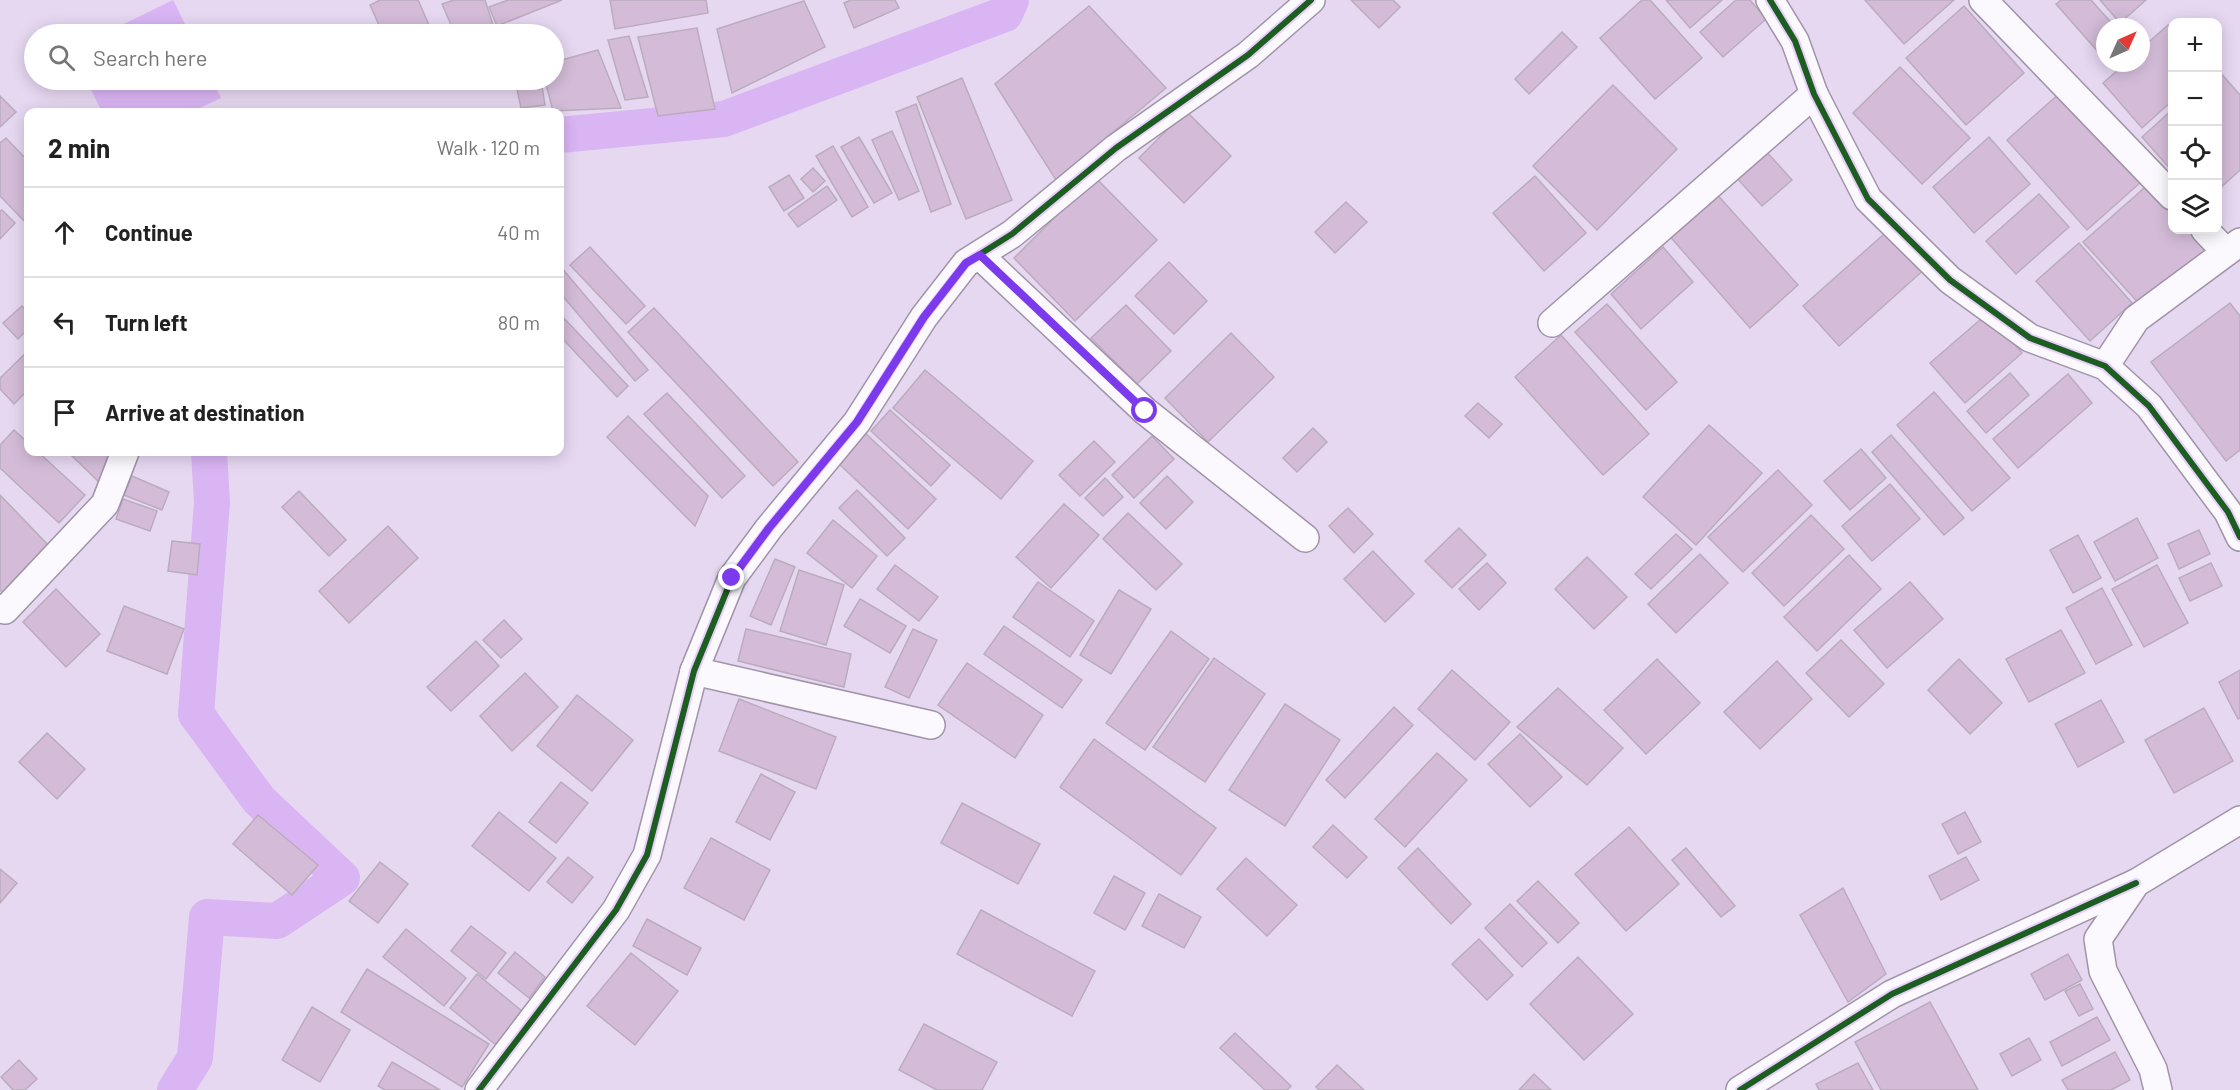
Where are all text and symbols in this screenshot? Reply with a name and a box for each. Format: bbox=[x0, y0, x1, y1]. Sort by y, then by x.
north arrow bbox=[2096, 18, 2150, 72]
map controls bbox=[2168, 18, 2222, 234]
button: + bbox=[2168, 18, 2222, 72]
search box bbox=[24, 24, 564, 90]
icon: search bbox=[45, 41, 78, 74]
text: Search here bbox=[93, 44, 207, 70]
button: − bbox=[2168, 72, 2222, 126]
button: locate bbox=[2168, 126, 2222, 180]
text: 2 min bbox=[48, 132, 110, 163]
text: Walk · 120 m bbox=[437, 135, 540, 159]
button: layers bbox=[2168, 180, 2222, 234]
icon: ahead bbox=[48, 216, 81, 249]
text: Continue bbox=[105, 219, 193, 245]
text: 40 m bbox=[497, 220, 540, 244]
icon: left bbox=[48, 306, 81, 339]
text: Turn left bbox=[105, 309, 188, 335]
text: 80 m bbox=[498, 310, 540, 334]
icon: arrive bbox=[48, 396, 81, 429]
route start bbox=[1131, 397, 1157, 423]
text: Arrive at destination bbox=[105, 399, 304, 425]
route end bbox=[718, 564, 744, 590]

